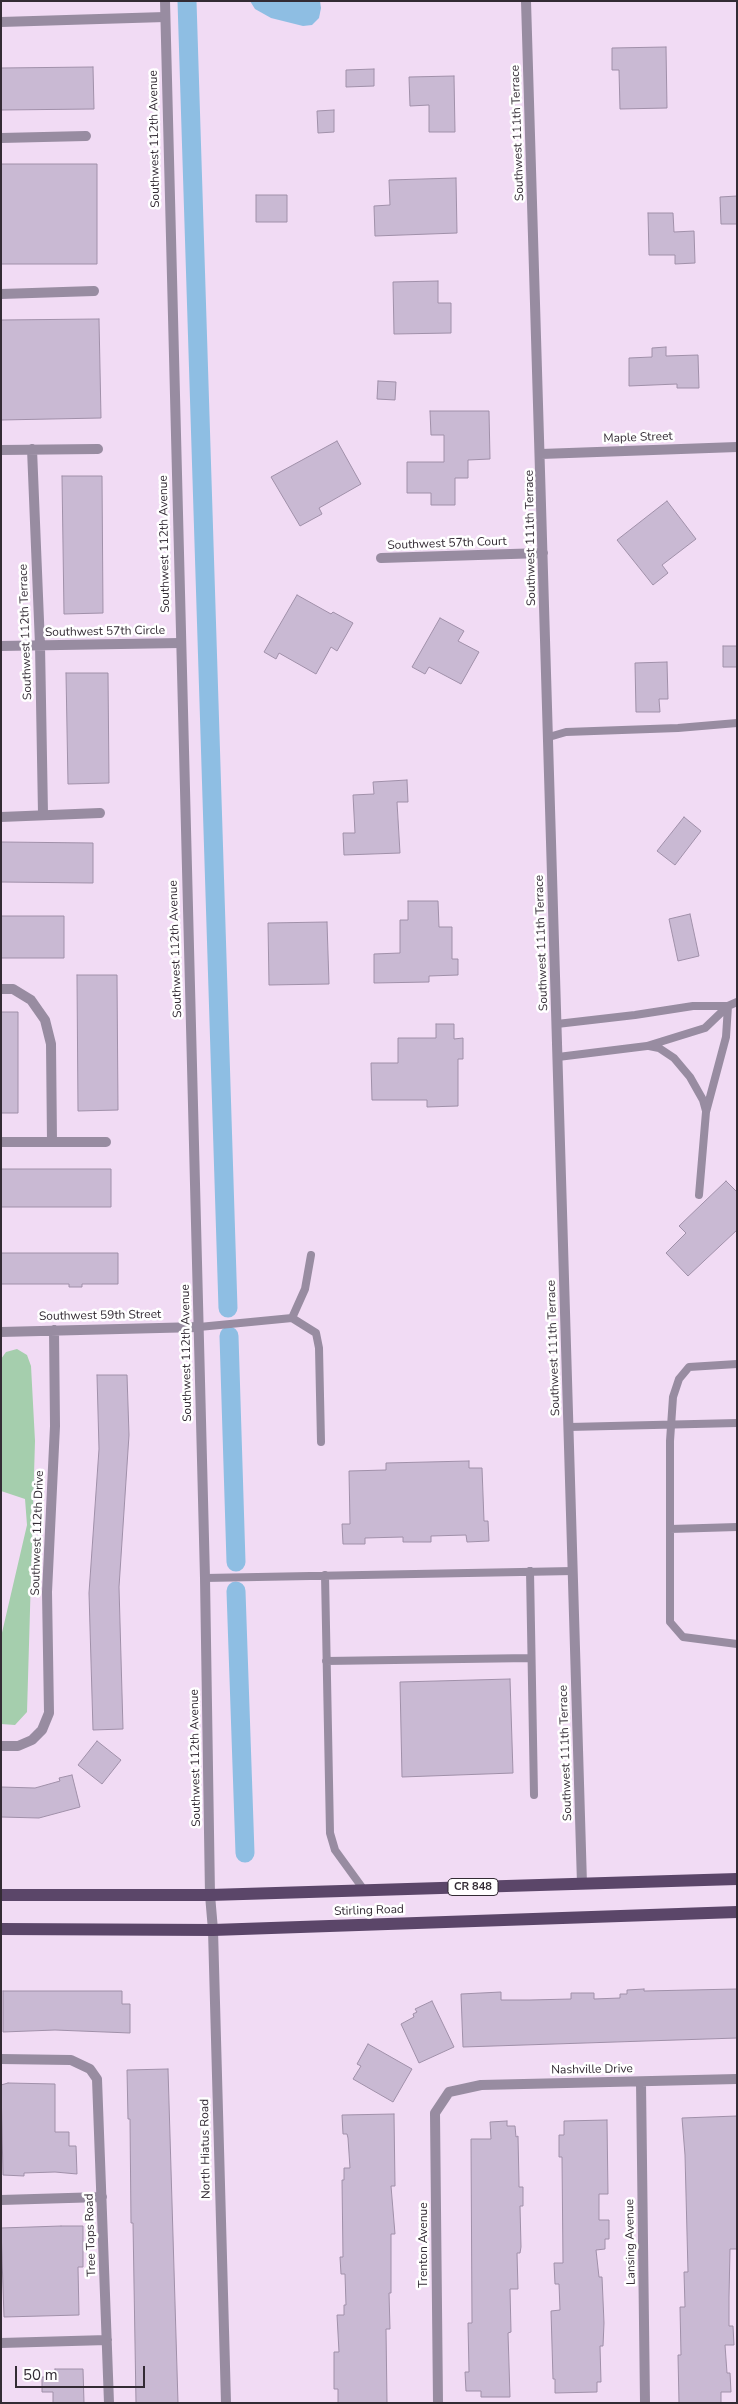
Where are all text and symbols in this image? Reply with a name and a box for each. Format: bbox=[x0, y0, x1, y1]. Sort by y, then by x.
street label: Southwest 111th Terrace bbox=[508, 65, 528, 201]
street label: Southwest 112th Avenue bbox=[147, 70, 163, 208]
street label: Maple Street bbox=[603, 430, 673, 446]
street label: Southwest 111th Terrace bbox=[523, 470, 539, 606]
street label: Southwest 112th Avenue bbox=[157, 475, 173, 613]
street label: Southwest 57th Court bbox=[387, 535, 507, 553]
street label: Southwest 112th Terrace bbox=[16, 564, 36, 700]
street label: Southwest 57th Circle bbox=[45, 624, 165, 640]
street label: Southwest 111th Terrace bbox=[532, 875, 552, 1011]
street label: Southwest 112th Avenue bbox=[166, 880, 186, 1018]
street label: Southwest 111th Terrace bbox=[544, 1280, 564, 1416]
street label: Southwest 112th Avenue bbox=[179, 1284, 195, 1422]
street label: Southwest 59th Street bbox=[39, 1308, 161, 1324]
street label: Southwest 112th Drive bbox=[29, 1470, 47, 1596]
street label: Southwest 111th Terrace bbox=[556, 1685, 576, 1821]
street label: Southwest 112th Avenue bbox=[188, 1689, 204, 1827]
road number: CR 848 bbox=[448, 1878, 498, 1895]
street label: Stirling Road bbox=[334, 1903, 404, 1919]
street label: Nashville Drive bbox=[551, 2062, 633, 2078]
street label: North Hiatus Road bbox=[198, 2099, 214, 2199]
street label: Tree Tops Road bbox=[82, 2193, 100, 2277]
street label: Lansing Avenue bbox=[623, 2199, 639, 2285]
street label: Trenton Avenue bbox=[417, 2202, 431, 2288]
scale bar bbox=[18, 2356, 148, 2388]
text: 50 m bbox=[23, 2365, 58, 2385]

